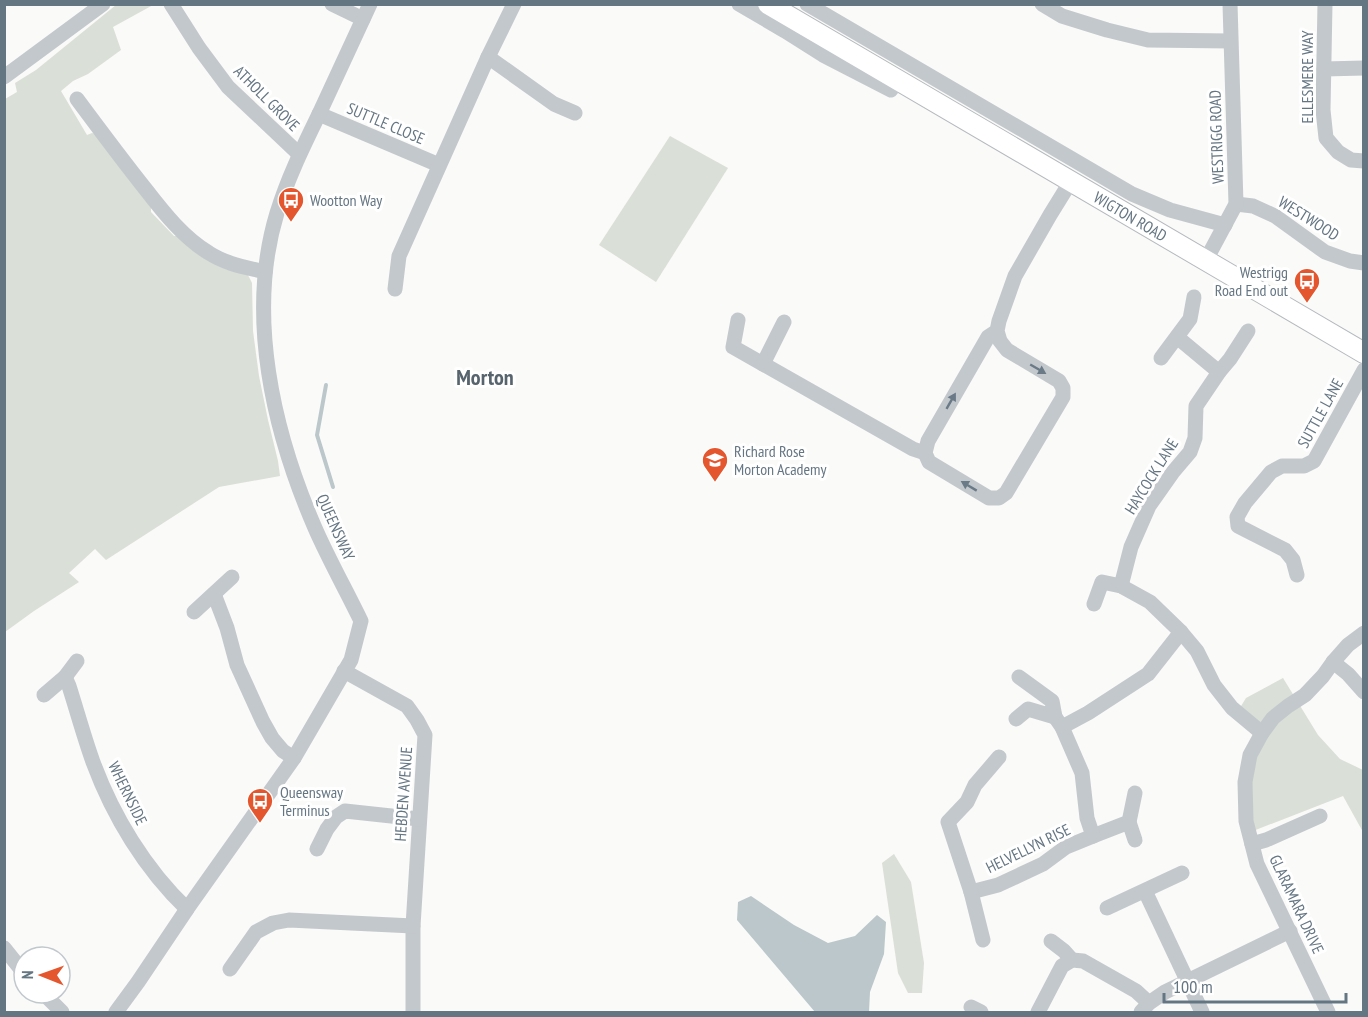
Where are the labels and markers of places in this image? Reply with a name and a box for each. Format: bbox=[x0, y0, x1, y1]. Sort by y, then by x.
bus stop icon: Wootton Way bbox=[276, 185, 306, 223]
place label: Wootton Way bbox=[310, 190, 382, 210]
place label: Westrigg Road End out bbox=[1215, 262, 1289, 300]
bus stop icon: Westrigg Road End out bbox=[1292, 266, 1322, 304]
place label: Richard Rose Morton Academy bbox=[734, 441, 827, 479]
school or university icon: Richard Rose Morton Academy bbox=[700, 445, 730, 483]
place label: Queensway Terminus bbox=[280, 782, 343, 820]
bus stop icon: Queensway Terminus bbox=[245, 786, 275, 824]

